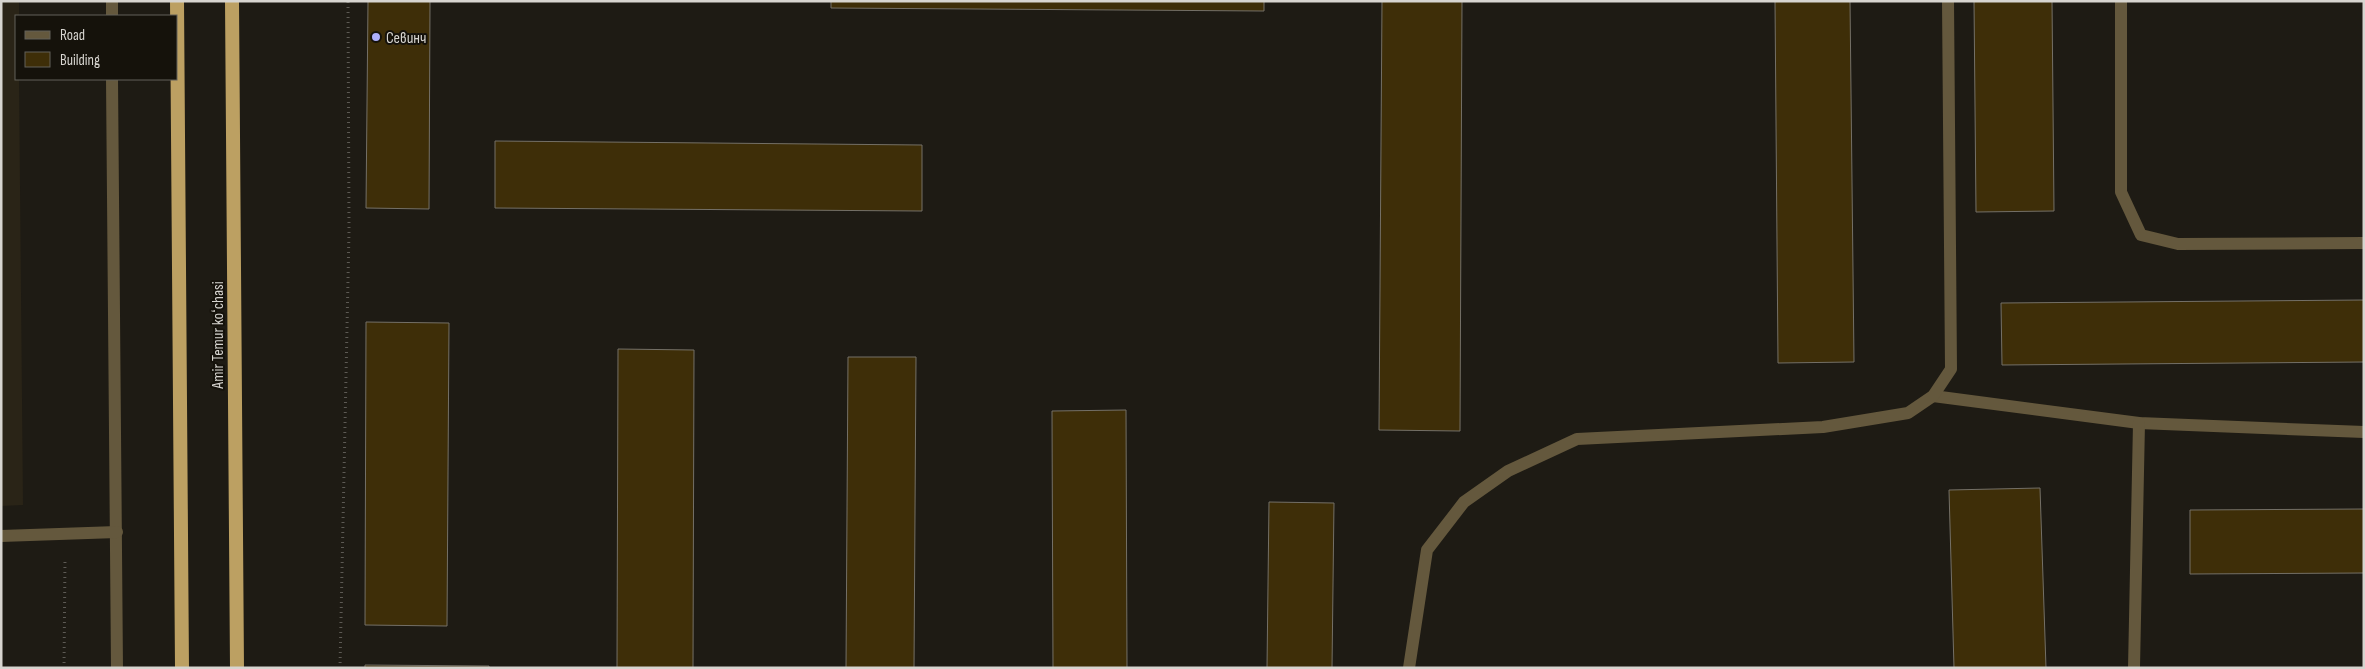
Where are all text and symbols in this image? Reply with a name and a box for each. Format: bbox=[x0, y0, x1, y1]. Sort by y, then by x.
legend bbox=[15, 15, 178, 80]
text: Road bbox=[60, 26, 85, 45]
place label: Севинч bbox=[386, 29, 426, 48]
marker: Севинч bbox=[370, 31, 382, 43]
text: Building bbox=[60, 51, 100, 70]
street label: Amir Temur koʻchasi bbox=[209, 281, 228, 390]

